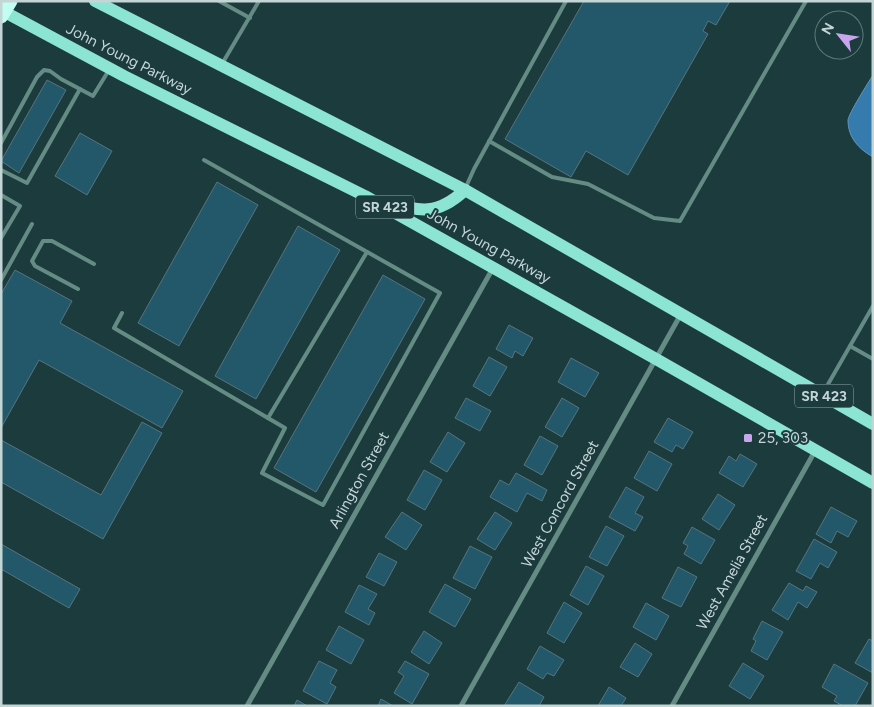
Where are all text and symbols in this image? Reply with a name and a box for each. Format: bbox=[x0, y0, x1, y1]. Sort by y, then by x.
north arrow bbox=[814, 10, 864, 60]
street label: John Young Parkway bbox=[63, 20, 195, 99]
text: N bbox=[818, 20, 838, 38]
road number: SR 423 bbox=[356, 196, 414, 218]
street label: John Young Parkway bbox=[424, 205, 554, 288]
road number: SR 423 bbox=[795, 384, 853, 408]
street label: Arlington Street bbox=[325, 428, 393, 531]
place label: 25, 303 bbox=[758, 429, 808, 447]
marker: 25, 303 bbox=[742, 432, 754, 444]
street label: West Concord Street bbox=[518, 437, 603, 571]
street label: West Amelia Street bbox=[693, 511, 771, 633]

